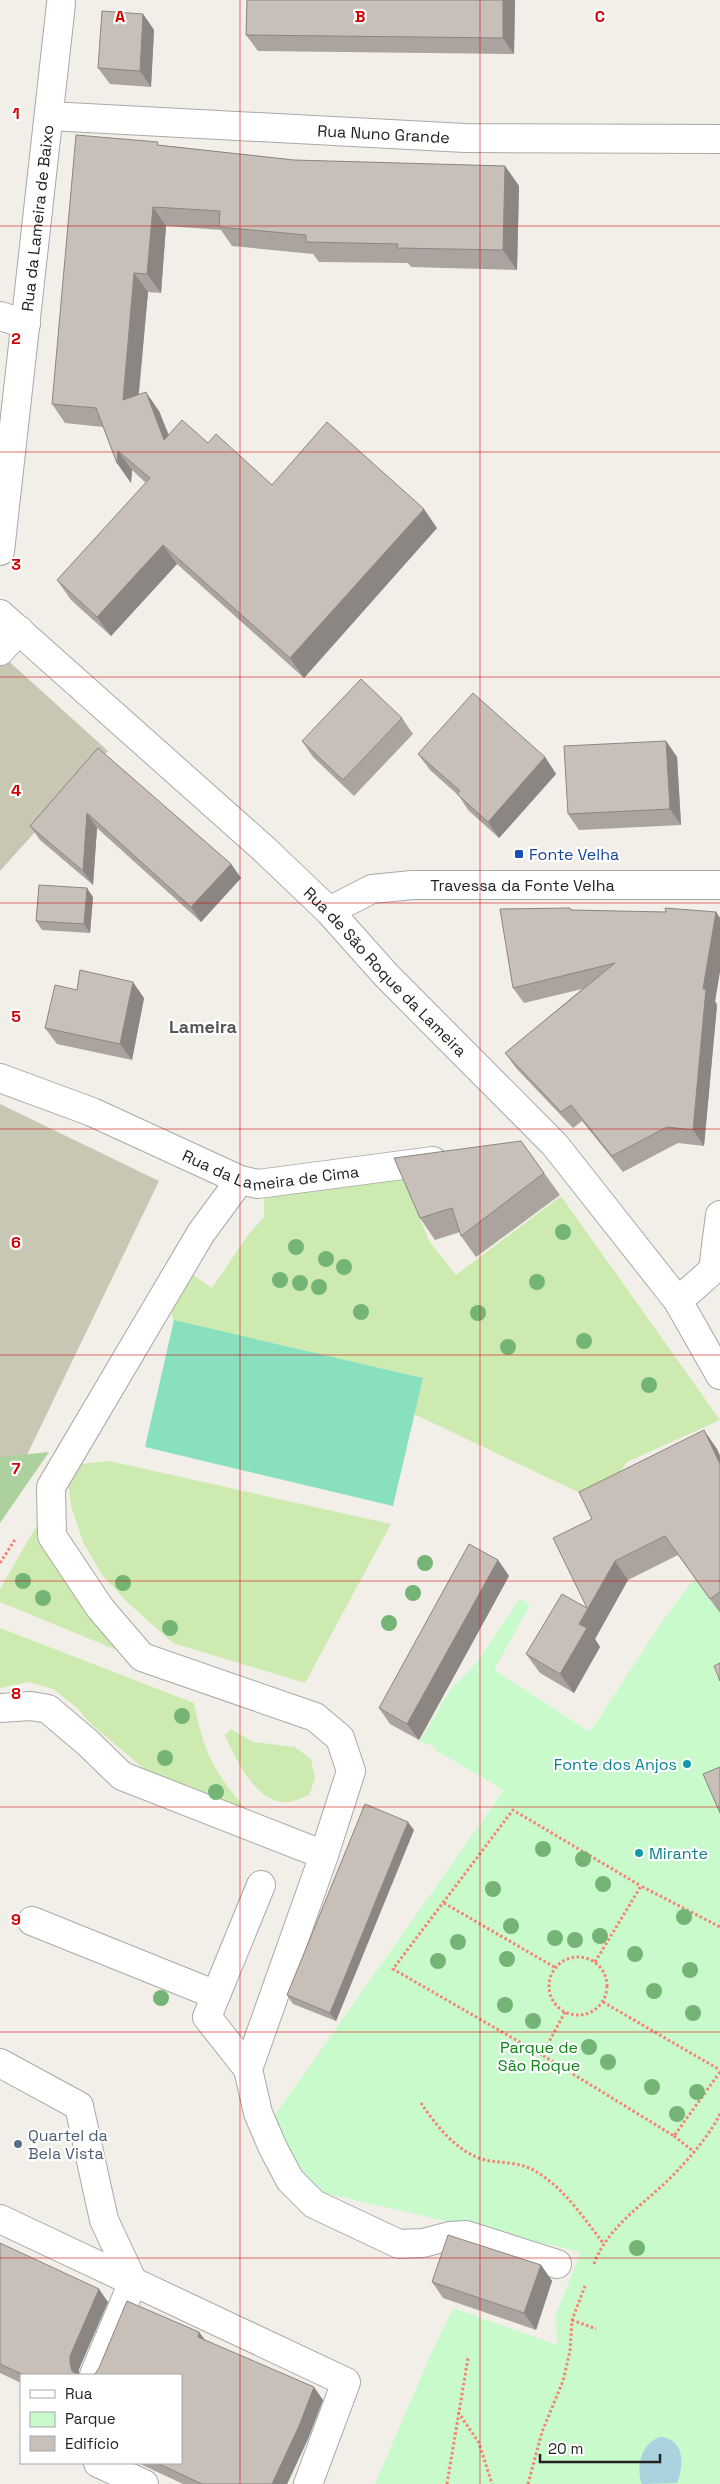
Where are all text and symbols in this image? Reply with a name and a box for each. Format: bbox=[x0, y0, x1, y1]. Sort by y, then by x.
text: A bbox=[115, 6, 125, 27]
text: B bbox=[355, 6, 365, 27]
text: C bbox=[595, 6, 605, 27]
text: 1 bbox=[12, 103, 20, 124]
street label: Rua Nuno Grande bbox=[317, 120, 450, 148]
street label: Rua da Lameira de Baixo bbox=[16, 124, 58, 312]
text: 2 bbox=[11, 328, 21, 349]
text: 3 bbox=[11, 554, 21, 575]
text: 4 bbox=[11, 780, 21, 801]
place label: Fonte Velha bbox=[529, 844, 619, 865]
marker: Fonte Velha bbox=[513, 848, 525, 860]
street label: Travessa da Fonte Velha bbox=[430, 875, 615, 896]
street label: Rua de São Roque da Lameira bbox=[299, 882, 472, 1061]
text: 5 bbox=[11, 1006, 21, 1027]
district label: Lameira bbox=[169, 1015, 238, 1038]
street label: Rua da Lameira de Cima bbox=[179, 1145, 360, 1195]
text: 6 bbox=[11, 1232, 21, 1253]
text: 7 bbox=[12, 1458, 21, 1479]
text: 8 bbox=[11, 1683, 21, 1704]
place label: Fonte dos Anjos bbox=[554, 1754, 677, 1775]
marker: Fonte dos Anjos bbox=[681, 1758, 693, 1770]
place label: Mirante bbox=[649, 1843, 708, 1864]
marker: Mirante bbox=[633, 1847, 645, 1859]
text: 9 bbox=[11, 1909, 21, 1930]
park label: Parque de São Roque bbox=[498, 2037, 580, 2076]
place label: Quartel da Bela Vista bbox=[28, 2125, 108, 2164]
marker: Quartel da Bela Vista bbox=[12, 2138, 24, 2150]
legend bbox=[20, 2374, 182, 2464]
text: Rua bbox=[65, 2384, 93, 2403]
text: Parque bbox=[65, 2409, 116, 2428]
scale bar bbox=[540, 2432, 660, 2464]
text: Edifício bbox=[65, 2434, 119, 2453]
text: 20 m bbox=[548, 2439, 583, 2458]

